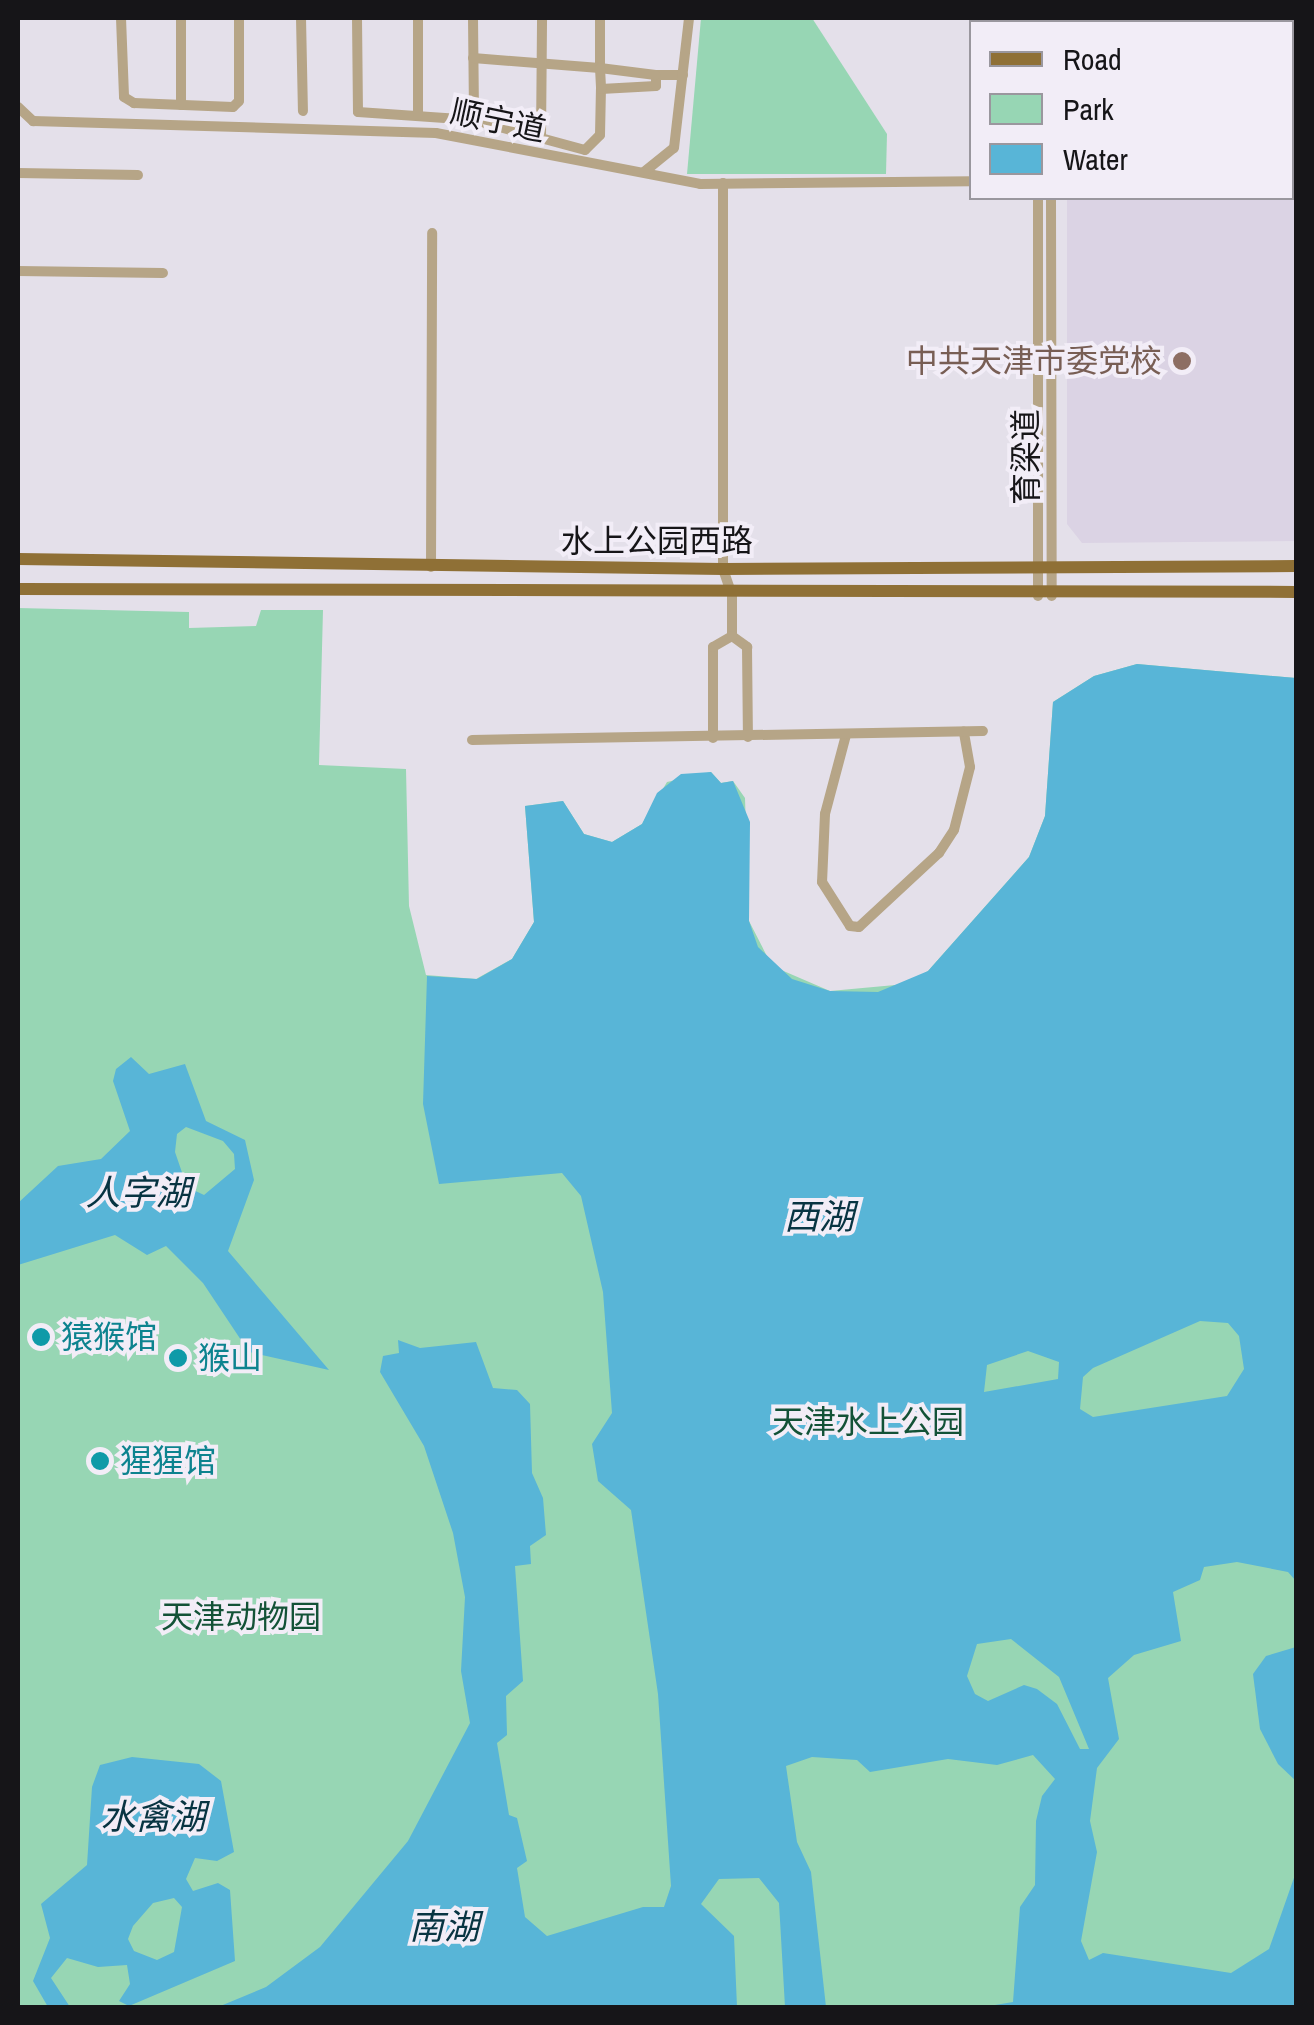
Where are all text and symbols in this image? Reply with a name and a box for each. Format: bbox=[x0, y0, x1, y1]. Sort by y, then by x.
legend bbox=[969, 20, 1294, 200]
text: Road bbox=[1063, 39, 1122, 79]
text: Park bbox=[1063, 89, 1114, 129]
street label: 顺宁道 bbox=[447, 92, 549, 150]
text: Water bbox=[1063, 139, 1128, 179]
place label: 中共天津市委党校 bbox=[906, 342, 1162, 380]
marker: 中共天津市委党校 bbox=[1171, 350, 1193, 372]
street label: 育梁道 bbox=[1007, 409, 1045, 505]
street label: 水上公园西路 bbox=[561, 522, 753, 560]
water label: 人字湖 bbox=[86, 1172, 190, 1214]
water label: 西湖 bbox=[784, 1196, 854, 1238]
place label: 猿猴馆 bbox=[61, 1318, 157, 1356]
marker: 猿猴馆 bbox=[30, 1326, 52, 1348]
place label: 猴山 bbox=[198, 1339, 262, 1377]
marker: 猴山 bbox=[167, 1347, 189, 1369]
park label: 天津水上公园 bbox=[772, 1403, 964, 1441]
place label: 猩猩馆 bbox=[120, 1442, 216, 1480]
marker: 猩猩馆 bbox=[89, 1450, 111, 1472]
park label: 天津动物园 bbox=[161, 1598, 321, 1636]
water label: 水禽湖 bbox=[101, 1796, 205, 1838]
water label: 南湖 bbox=[409, 1906, 479, 1948]

